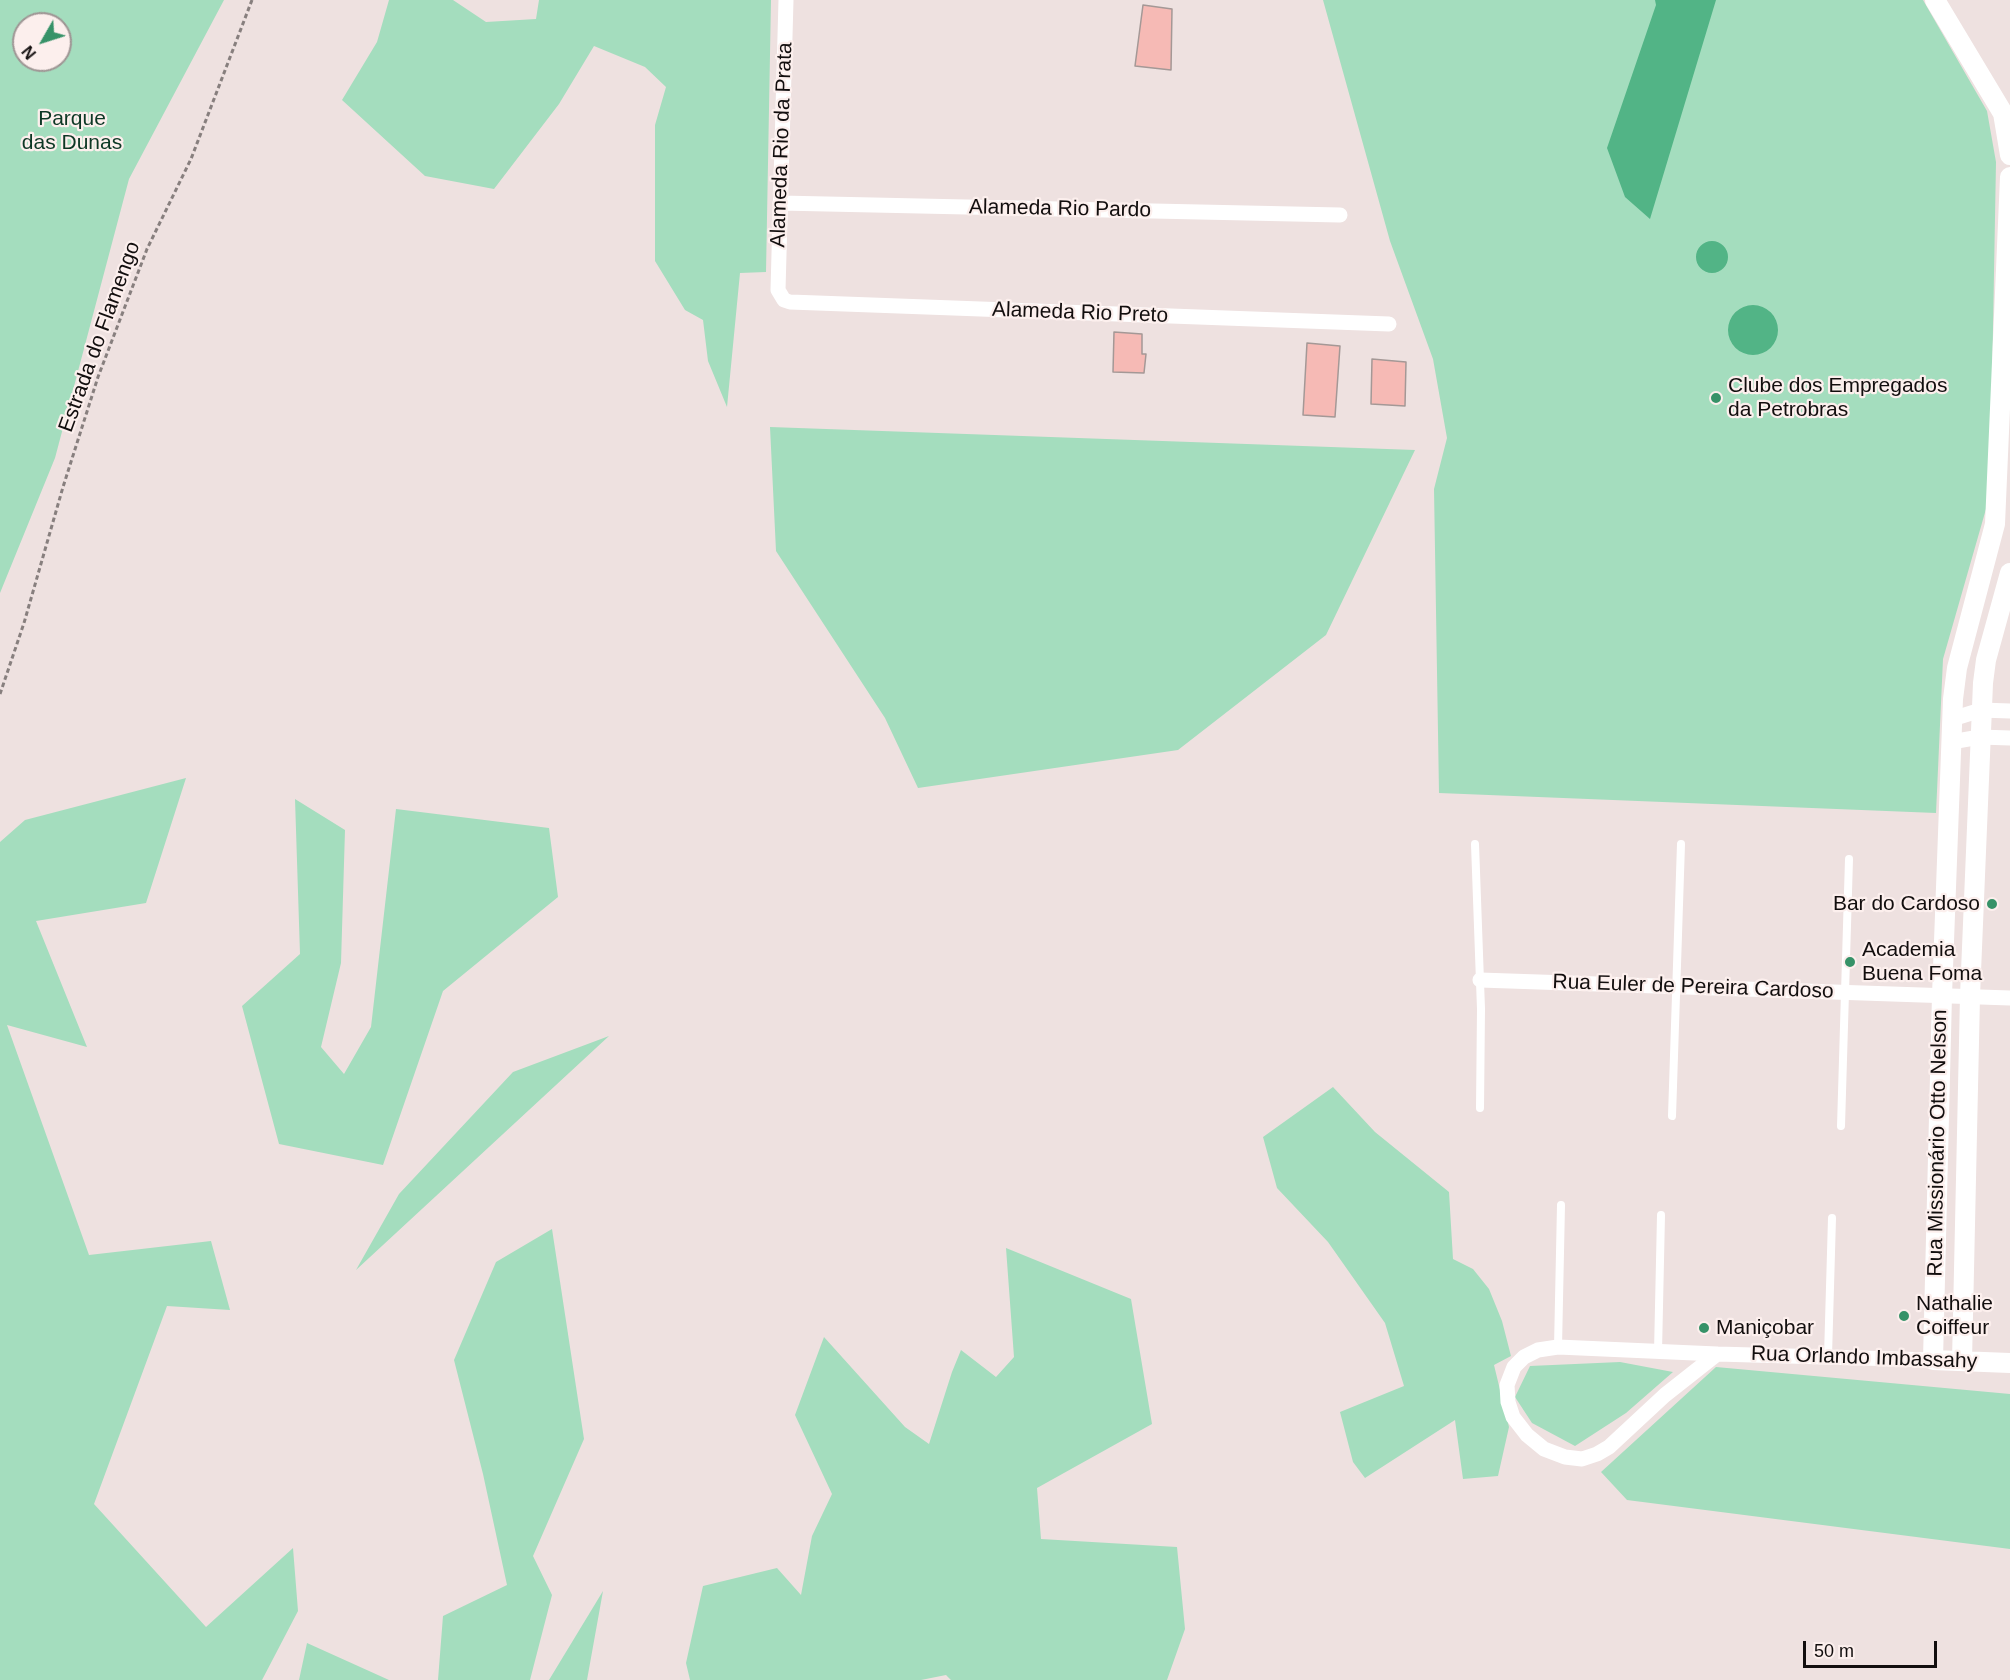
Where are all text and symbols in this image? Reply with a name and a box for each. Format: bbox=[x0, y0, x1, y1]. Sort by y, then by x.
north arrow bbox=[12, 12, 72, 72]
street label: Alameda Rio da Prata bbox=[766, 42, 798, 248]
text: N bbox=[19, 43, 39, 62]
park label: Parque das Dunas bbox=[22, 106, 122, 156]
street label: Alameda Rio Pardo bbox=[969, 195, 1151, 223]
street label: Estrada do Flamengo bbox=[54, 238, 146, 436]
street label: Alameda Rio Preto bbox=[991, 297, 1169, 329]
place label: Clube dos Empregados da Petrobras bbox=[1728, 373, 1947, 423]
marker: Clube dos Empregados da Petrobras bbox=[1709, 391, 1723, 405]
place label: Bar do Cardoso bbox=[1833, 891, 1980, 917]
marker: Bar do Cardoso bbox=[1985, 897, 1999, 911]
place label: Academia Buena Foma bbox=[1862, 937, 1982, 987]
marker: Academia Buena Foma bbox=[1843, 955, 1857, 969]
street label: Rua Euler de Pereira Cardoso bbox=[1552, 969, 1834, 1005]
street label: Rua Missionário Otto Nelson bbox=[1923, 1009, 1953, 1277]
place label: Nathalie Coiffeur bbox=[1916, 1291, 1993, 1341]
marker: Nathalie Coiffeur bbox=[1897, 1309, 1911, 1323]
place label: Maniçobar bbox=[1716, 1315, 1814, 1341]
marker: Maniçobar bbox=[1697, 1321, 1711, 1335]
street label: Rua Orlando Imbassahy bbox=[1750, 1341, 1978, 1375]
scale bar bbox=[1806, 1629, 1940, 1667]
text: 50 m bbox=[1814, 1641, 1854, 1661]

